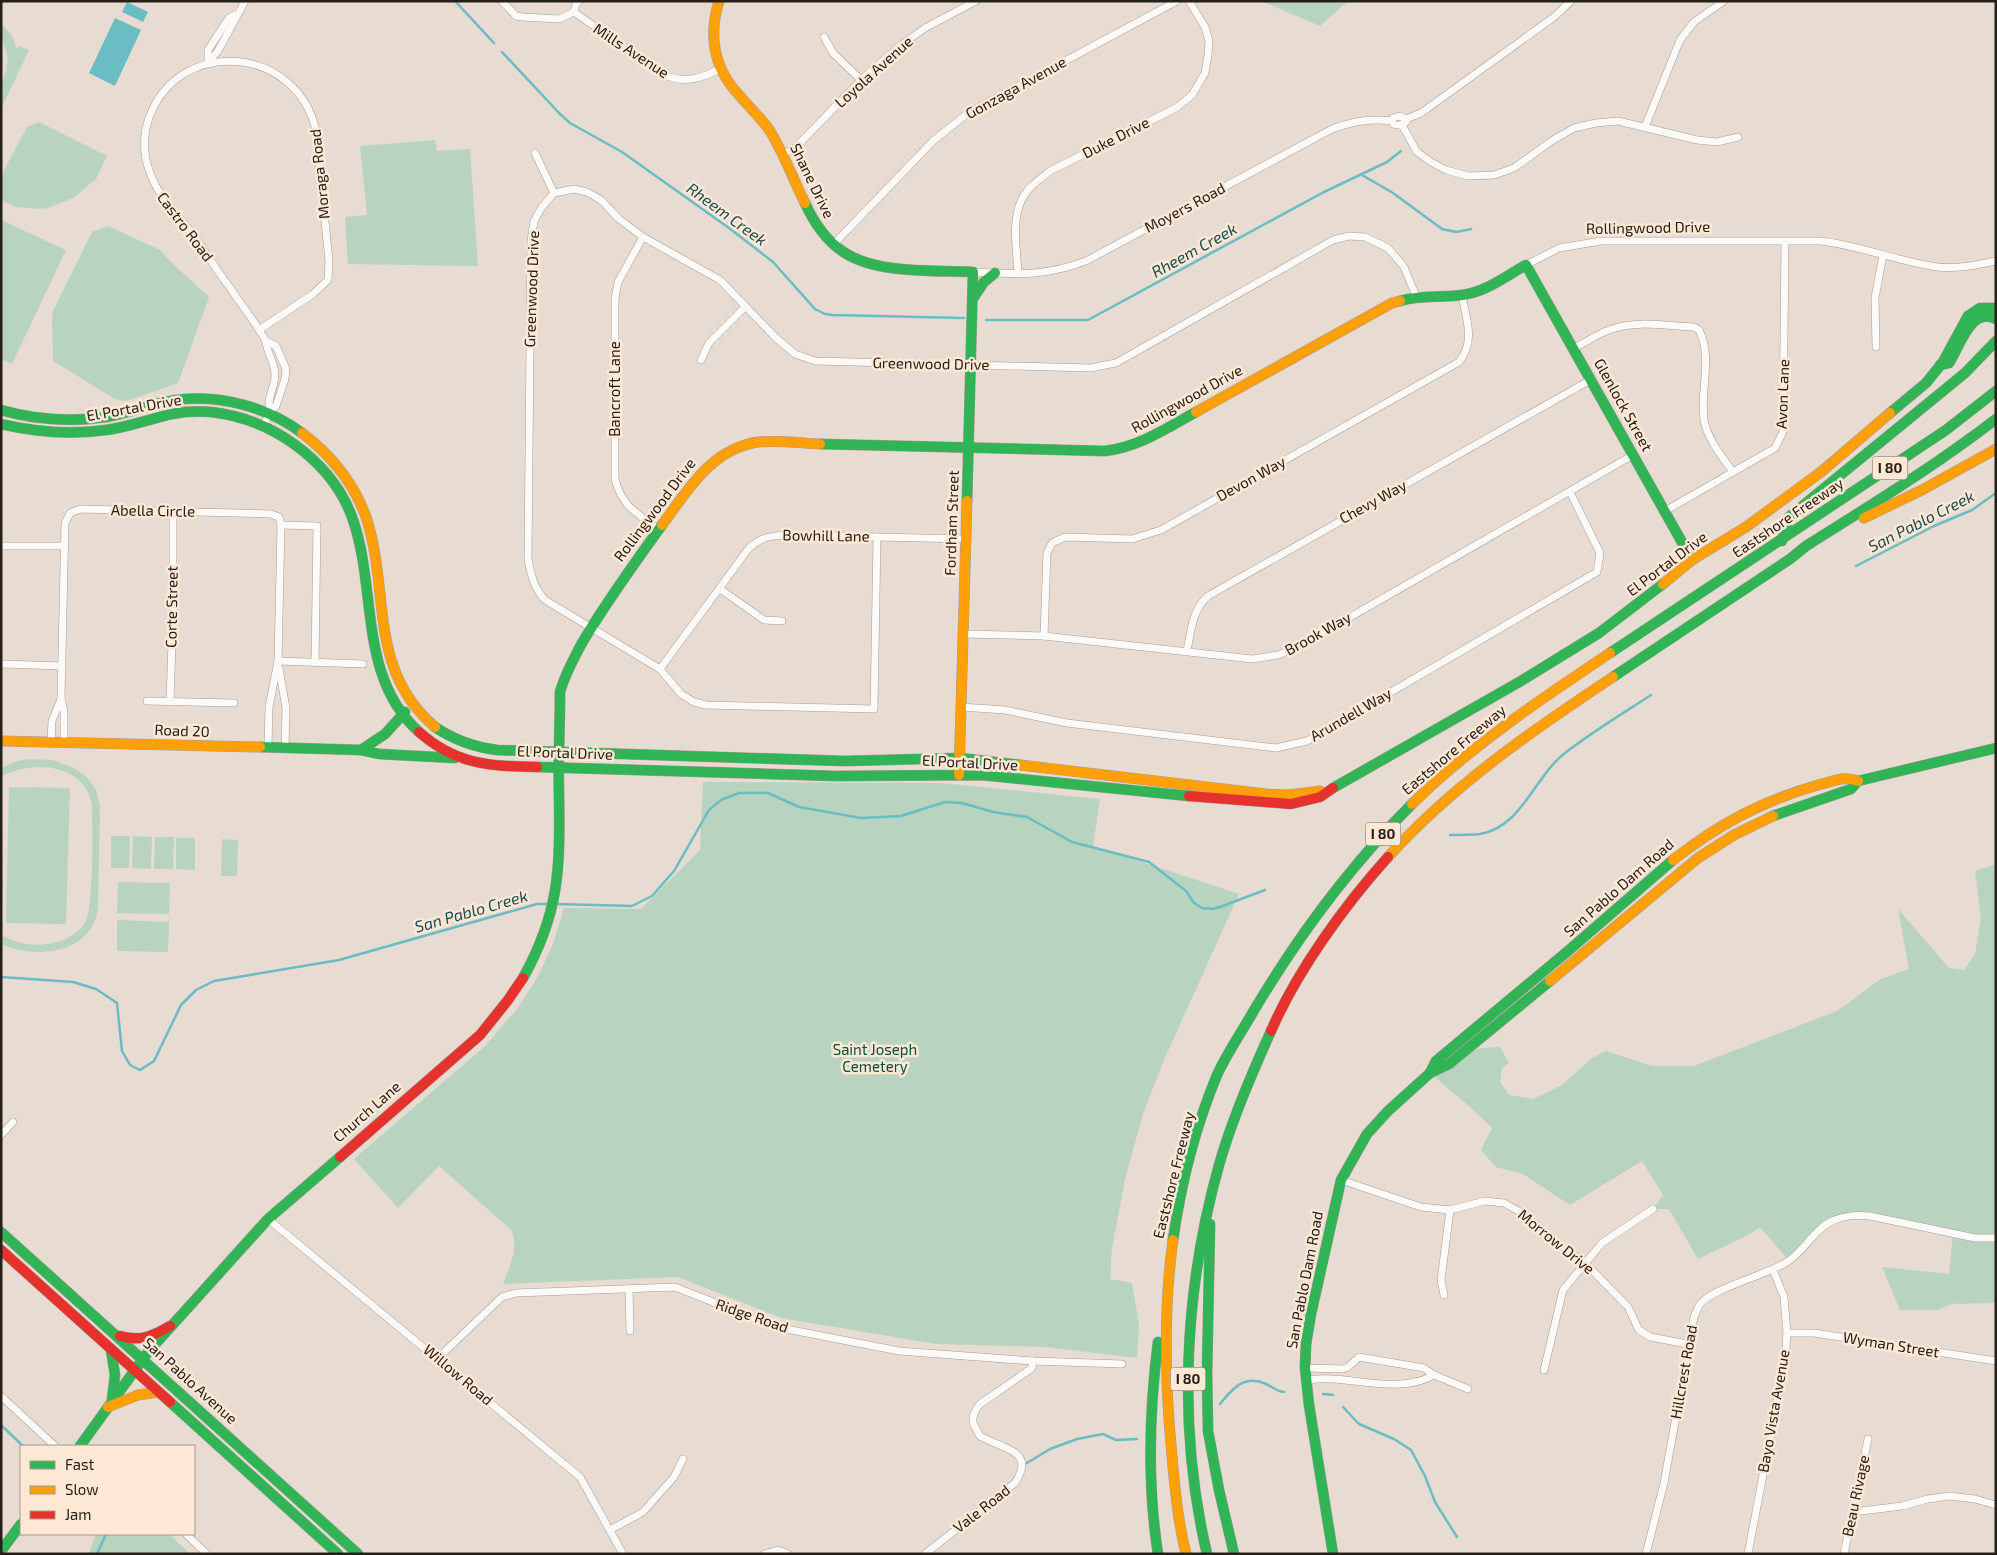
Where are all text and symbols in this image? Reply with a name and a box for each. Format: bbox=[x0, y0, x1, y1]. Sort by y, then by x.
street label: Mills Avenue bbox=[590, 19, 673, 81]
street label: Loyola Avenue bbox=[831, 32, 916, 111]
street label: Gonzaga Avenue bbox=[962, 52, 1069, 122]
street label: Duke Drive bbox=[1079, 113, 1152, 162]
street label: Moraga Road bbox=[305, 128, 333, 220]
street label: Shane Drive bbox=[787, 140, 839, 221]
water label: Rheem Creek bbox=[683, 178, 771, 249]
street label: Moyers Road bbox=[1141, 178, 1228, 236]
street label: Castro Road bbox=[154, 188, 218, 265]
street label: Rollingwood Drive bbox=[1586, 217, 1710, 237]
water label: Rheem Creek bbox=[1148, 218, 1240, 281]
street label: Greenwood Drive bbox=[520, 230, 542, 348]
street label: Bancroft Lane bbox=[605, 341, 623, 437]
street label: Greenwood Drive bbox=[872, 353, 990, 373]
street label: Glenlock Street bbox=[1591, 355, 1657, 454]
street label: Avon Lane bbox=[1772, 359, 1792, 429]
street label: Rollingwood Drive bbox=[1128, 360, 1245, 436]
street label: El Portal Drive bbox=[85, 390, 183, 424]
street label: Devon Way bbox=[1213, 452, 1288, 505]
street label: Rollingwood Drive bbox=[610, 454, 699, 564]
road number: I 80 bbox=[1872, 456, 1908, 479]
street label: Fordham Street bbox=[940, 469, 962, 576]
street label: Eastshore Freeway bbox=[1728, 473, 1847, 561]
street label: Chevy Way bbox=[1336, 475, 1409, 527]
water label: San Pablo Creek bbox=[1864, 486, 1977, 556]
street label: Abella Circle bbox=[111, 500, 195, 520]
street label: Bowhill Lane bbox=[782, 525, 870, 545]
street label: El Portal Drive bbox=[1623, 527, 1710, 599]
street label: Corte Street bbox=[161, 566, 181, 648]
street label: Brook Way bbox=[1281, 608, 1354, 659]
street label: Arundell Way bbox=[1307, 684, 1395, 745]
street label: Eastshore Freeway bbox=[1398, 700, 1509, 798]
street label: Road 20 bbox=[154, 720, 210, 740]
street label: El Portal Drive bbox=[517, 741, 613, 763]
street label: El Portal Drive bbox=[922, 750, 1019, 774]
road number: I 80 bbox=[1366, 822, 1400, 846]
street label: San Pablo Dam Road bbox=[1560, 835, 1677, 940]
water label: San Pablo Creek bbox=[412, 885, 530, 936]
park label: Saint Joseph Cemetery bbox=[833, 1040, 917, 1075]
street label: Church Lane bbox=[329, 1077, 404, 1146]
street label: Eastshore Freeway bbox=[1149, 1109, 1198, 1240]
street label: Morrow Drive bbox=[1515, 1205, 1598, 1277]
street label: San Pablo Dam Road bbox=[1282, 1209, 1326, 1350]
street label: Ridge Road bbox=[714, 1294, 791, 1336]
street label: Hillcrest Road bbox=[1666, 1323, 1700, 1420]
street label: Wyman Street bbox=[1842, 1328, 1941, 1361]
street label: San Pablo Avenue bbox=[140, 1333, 241, 1427]
street label: Willow Road bbox=[420, 1340, 497, 1409]
street label: Bayo Vista Avenue bbox=[1753, 1348, 1793, 1474]
road number: I 80 bbox=[1170, 1368, 1206, 1390]
legend bbox=[20, 1445, 195, 1535]
street label: Beau Rivage bbox=[1838, 1453, 1872, 1538]
text: Fast bbox=[65, 1455, 95, 1473]
text: Slow bbox=[65, 1480, 99, 1498]
street label: Vale Road bbox=[949, 1480, 1013, 1536]
text: Jam bbox=[65, 1505, 91, 1523]

